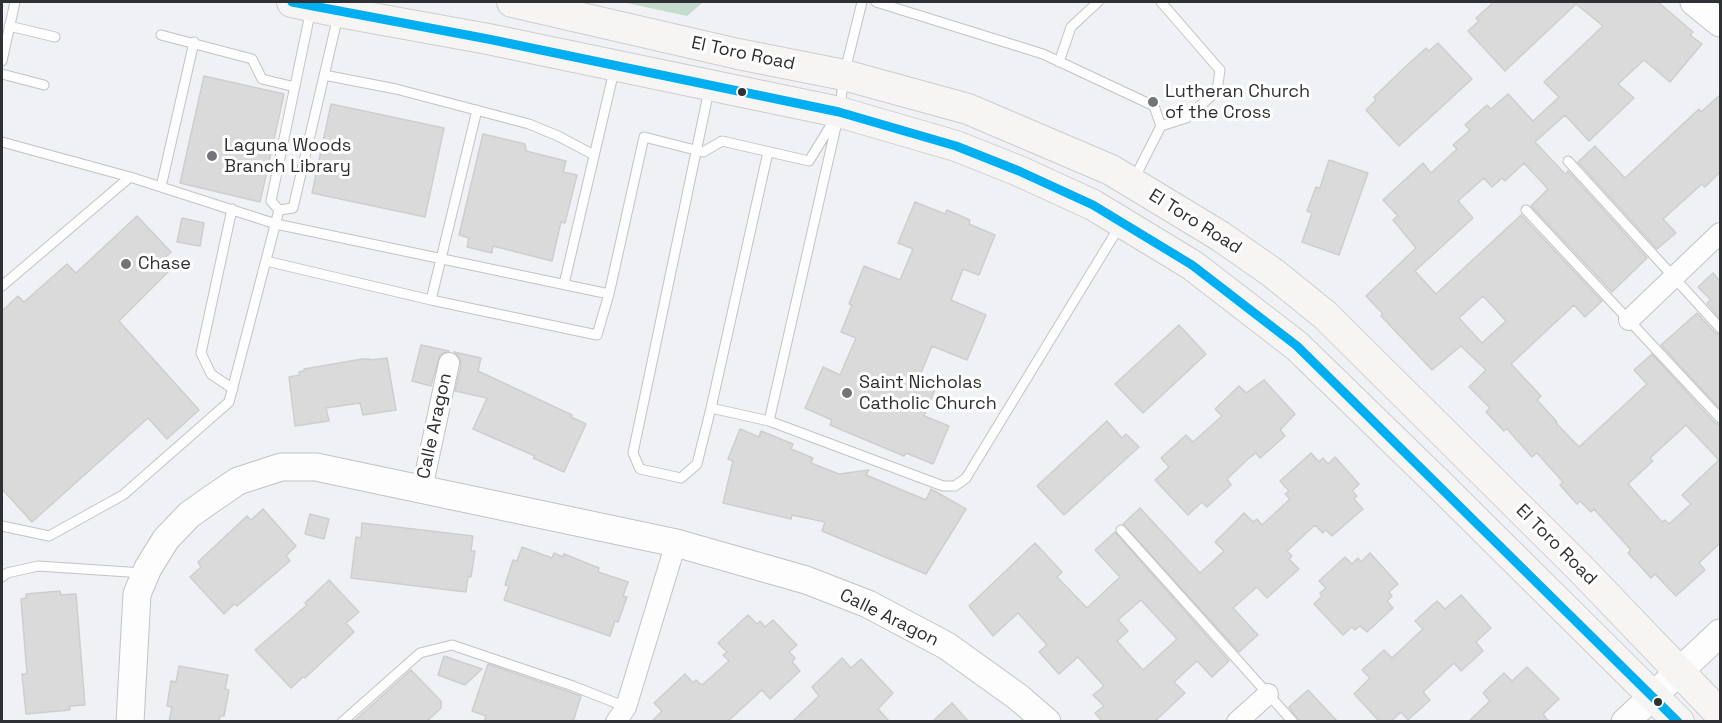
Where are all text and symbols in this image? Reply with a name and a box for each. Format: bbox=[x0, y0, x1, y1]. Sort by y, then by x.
street label: El Toro Road bbox=[689, 32, 797, 76]
place label: Lutheran Church of the Cross bbox=[1165, 81, 1310, 124]
unlabelled marker bbox=[736, 86, 748, 98]
marker: Lutheran Church of the Cross bbox=[1146, 95, 1160, 109]
place label: Laguna Woods Branch Library bbox=[224, 135, 351, 178]
marker: Laguna Woods Branch Library bbox=[205, 149, 219, 163]
street label: El Toro Road bbox=[1145, 185, 1245, 259]
place label: Chase bbox=[138, 253, 191, 275]
marker: Chase bbox=[119, 257, 133, 271]
street label: Calle Aragon bbox=[413, 371, 457, 481]
place label: Saint Nicholas Catholic Church bbox=[859, 372, 997, 415]
marker: Saint Nicholas Catholic Church bbox=[840, 386, 854, 400]
street label: El Toro Road bbox=[1511, 500, 1601, 590]
street label: Calle Aragon bbox=[836, 585, 942, 651]
unlabelled marker bbox=[1652, 696, 1664, 708]

